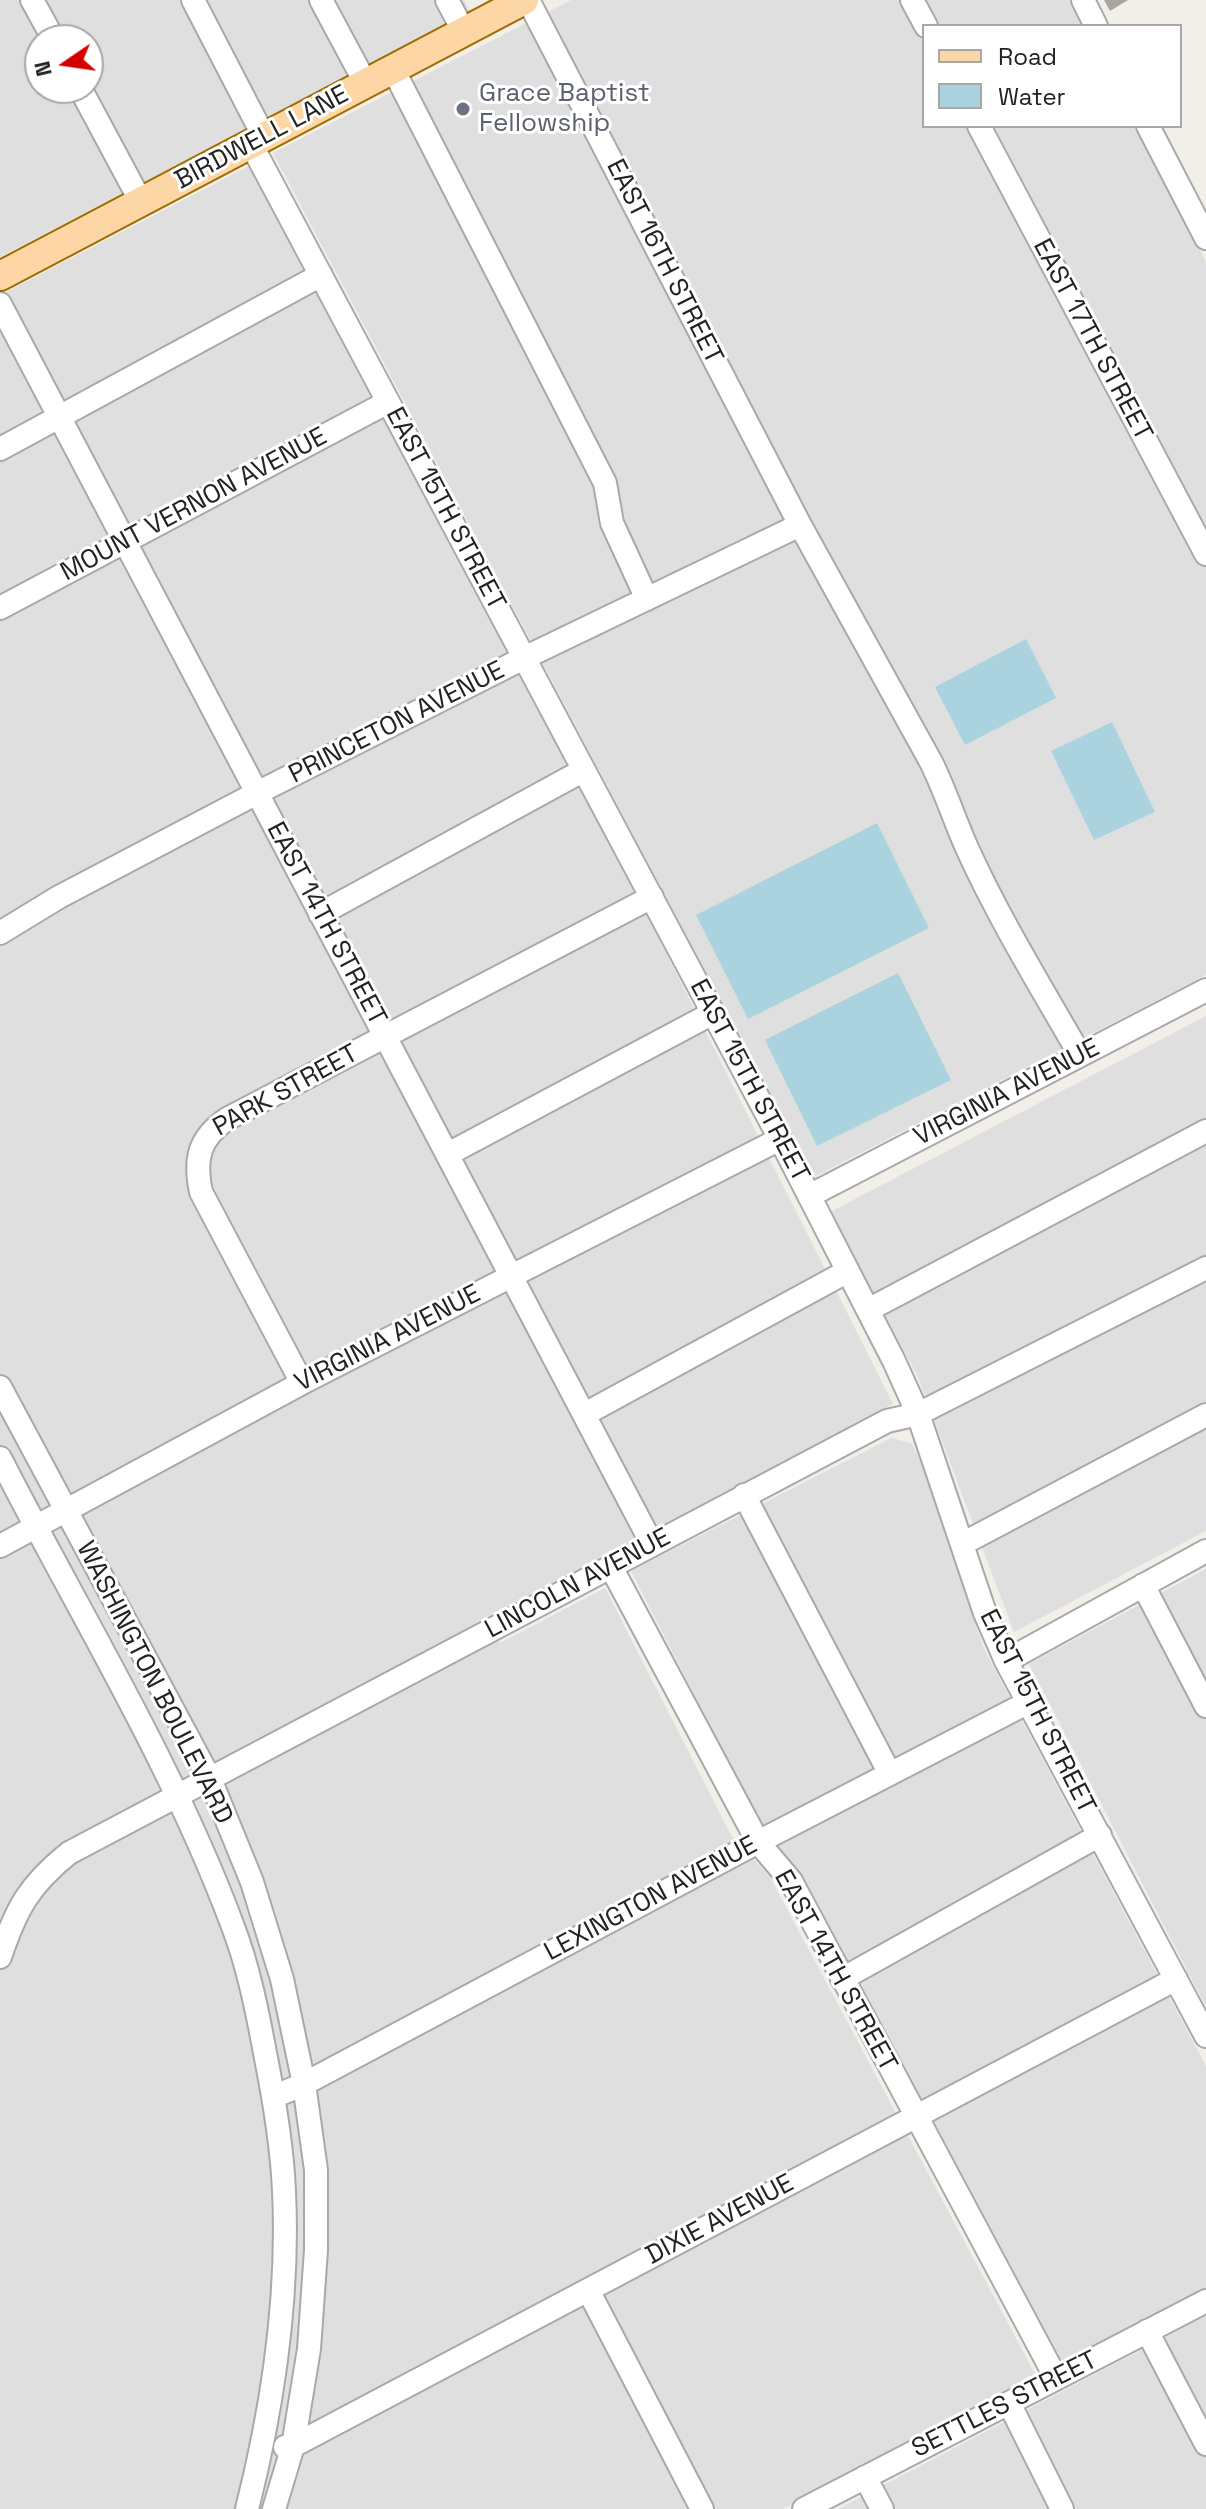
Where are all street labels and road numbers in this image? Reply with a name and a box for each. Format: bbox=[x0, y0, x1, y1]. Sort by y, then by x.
street label: BIRDWELL LANE bbox=[170, 79, 354, 197]
street label: EAST 16TH STREET bbox=[599, 155, 729, 369]
street label: EAST 17TH STREET bbox=[1026, 234, 1158, 446]
street label: EAST 15TH STREET bbox=[378, 402, 512, 616]
street label: MOUNT VERNON AVENUE bbox=[55, 421, 333, 589]
street label: PRINCETON AVENUE bbox=[284, 655, 510, 791]
street label: EAST 14TH STREET bbox=[259, 817, 393, 1031]
street label: EAST 15TH STREET bbox=[682, 974, 816, 1188]
street label: VIRGINIA AVENUE bbox=[909, 1033, 1105, 1153]
street label: PARK STREET bbox=[208, 1038, 364, 1144]
street label: VIRGINIA AVENUE bbox=[290, 1279, 486, 1399]
street label: LINCOLN AVENUE bbox=[480, 1522, 676, 1646]
street label: WASHINGTON BOULEVARD bbox=[69, 1537, 239, 1829]
street label: EAST 15TH STREET bbox=[972, 1605, 1102, 1819]
street label: LEXINGTON AVENUE bbox=[539, 1830, 763, 1968]
street label: EAST 14TH STREET bbox=[767, 1865, 903, 2077]
street label: DIXIE AVENUE bbox=[641, 2168, 799, 2272]
street label: SETTLES STREET bbox=[907, 2345, 1103, 2465]

